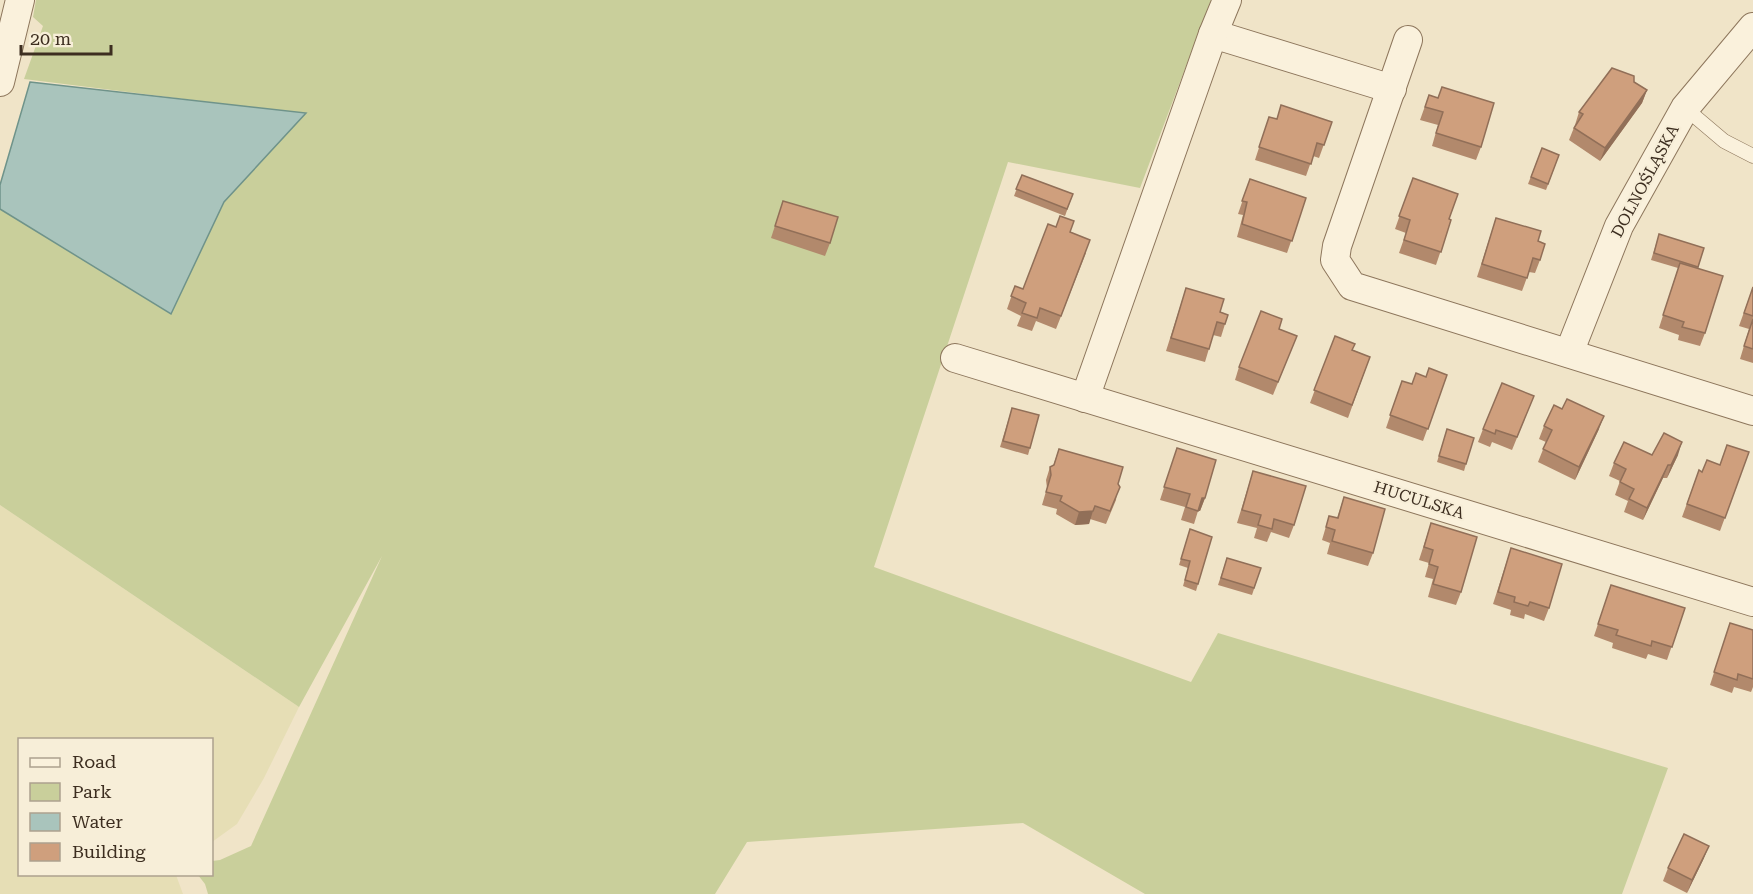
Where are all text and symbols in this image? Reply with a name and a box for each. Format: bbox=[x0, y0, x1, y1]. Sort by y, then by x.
scale bar bbox=[21, 18, 111, 56]
text: 20 m bbox=[30, 28, 71, 49]
street label: DOLNOŚLĄSKA bbox=[1607, 121, 1683, 241]
street label: HUCULSKA bbox=[1371, 477, 1467, 523]
legend bbox=[18, 738, 213, 876]
text: Road bbox=[72, 751, 117, 772]
text: Park bbox=[72, 781, 112, 802]
text: Water bbox=[72, 811, 123, 832]
text: Building bbox=[72, 841, 146, 862]

